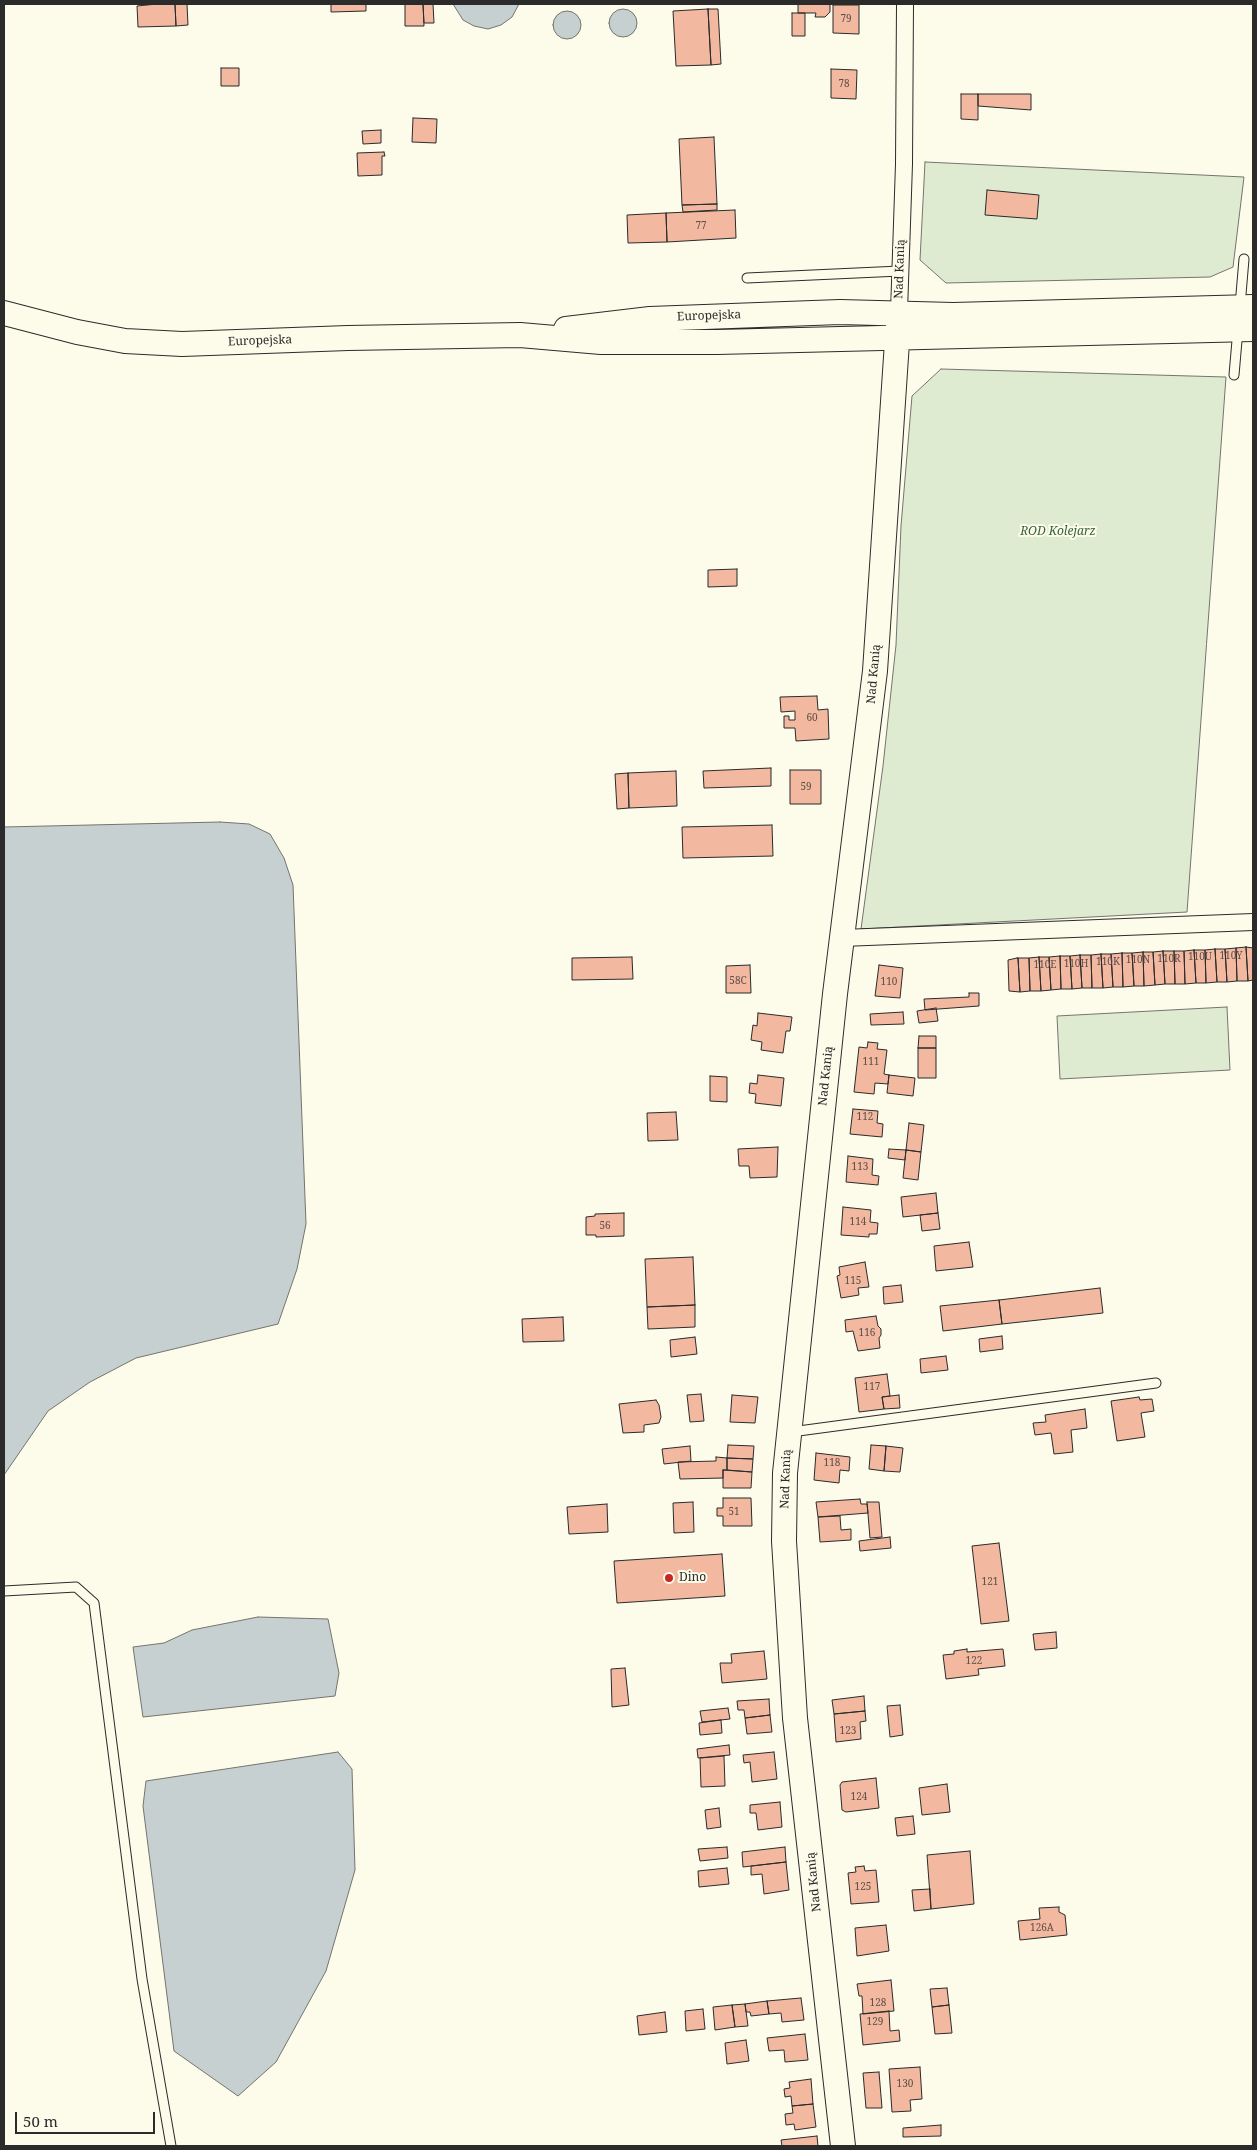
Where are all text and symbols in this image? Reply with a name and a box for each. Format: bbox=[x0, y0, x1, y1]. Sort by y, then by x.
house number: 79 bbox=[840, 13, 852, 25]
house number: 78 bbox=[838, 78, 850, 90]
house number: 77 bbox=[695, 220, 707, 232]
street label: Nad Kanią bbox=[892, 239, 908, 299]
street label: Europejska bbox=[677, 308, 741, 324]
street label: Europejska bbox=[228, 333, 292, 349]
park label: ROD Kolejarz bbox=[1020, 525, 1096, 539]
street label: Nad Kanią bbox=[864, 644, 884, 704]
house number: 60 bbox=[806, 712, 818, 724]
house number: 59 bbox=[800, 781, 812, 793]
house number: 110Y bbox=[1219, 950, 1243, 962]
house number: 110U bbox=[1188, 951, 1212, 963]
house number: 110R bbox=[1157, 953, 1181, 965]
house number: 110N bbox=[1126, 954, 1150, 966]
house number: 110K bbox=[1096, 956, 1120, 968]
house number: 110H bbox=[1064, 958, 1088, 970]
house number: 110E bbox=[1034, 959, 1056, 971]
house number: 58C bbox=[729, 975, 747, 987]
house number: 110 bbox=[881, 976, 897, 988]
street label: Nad Kanią bbox=[816, 1045, 836, 1107]
house number: 111 bbox=[863, 1056, 879, 1068]
house number: 112 bbox=[857, 1111, 873, 1123]
house number: 113 bbox=[852, 1161, 868, 1173]
house number: 114 bbox=[850, 1216, 866, 1228]
house number: 56 bbox=[599, 1220, 611, 1232]
house number: 115 bbox=[845, 1275, 861, 1287]
house number: 116 bbox=[859, 1327, 875, 1339]
house number: 117 bbox=[864, 1381, 880, 1393]
street label: Nad Kanią bbox=[778, 1449, 794, 1509]
house number: 118 bbox=[824, 1457, 840, 1469]
house number: 51 bbox=[728, 1506, 740, 1518]
place label: Dino bbox=[679, 1571, 706, 1585]
marker: Dino bbox=[663, 1572, 675, 1584]
house number: 121 bbox=[982, 1576, 998, 1588]
house number: 122 bbox=[966, 1655, 982, 1667]
house number: 123 bbox=[840, 1725, 856, 1737]
house number: 124 bbox=[851, 1791, 867, 1803]
street label: Nad Kanią bbox=[804, 1851, 824, 1913]
house number: 125 bbox=[855, 1881, 871, 1893]
house number: 126A bbox=[1030, 1922, 1054, 1934]
house number: 128 bbox=[870, 1997, 886, 2009]
house number: 129 bbox=[867, 2016, 883, 2028]
house number: 130 bbox=[897, 2078, 913, 2090]
scale bar bbox=[18, 2102, 158, 2134]
text: 50 m bbox=[23, 2111, 58, 2131]

